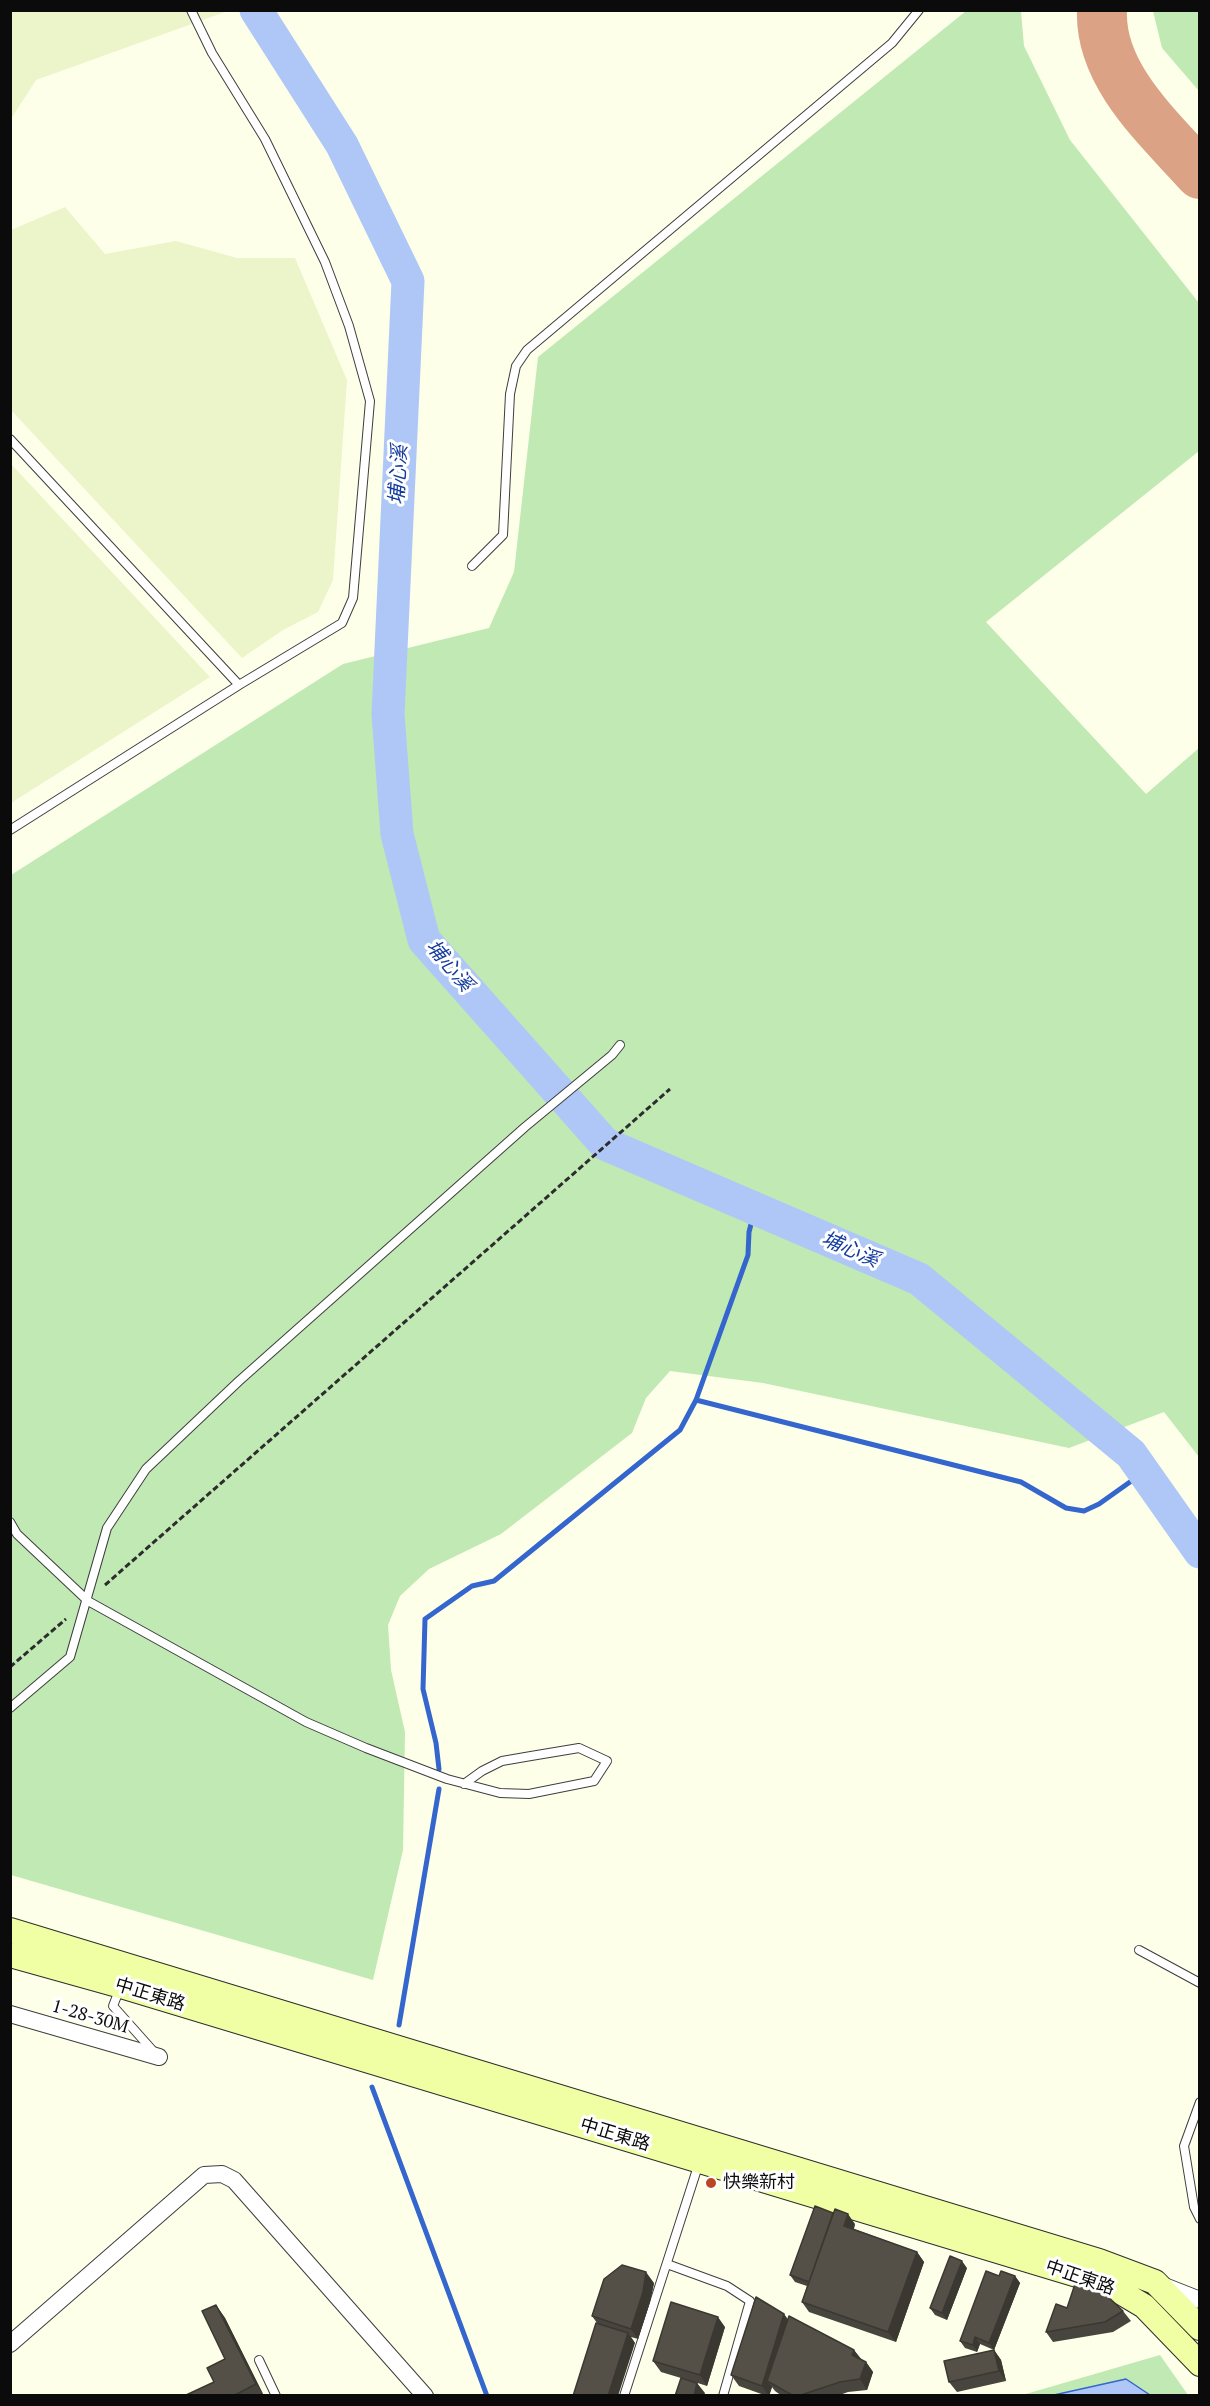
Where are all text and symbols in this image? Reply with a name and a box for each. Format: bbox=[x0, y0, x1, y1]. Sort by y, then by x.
water label: 埔心溪 bbox=[385, 444, 413, 506]
water label: 埔心溪 bbox=[421, 935, 477, 997]
water label: 埔心溪 bbox=[818, 1227, 882, 1273]
street label: 中正東路 bbox=[112, 1974, 188, 2016]
street label: 1-28-30M bbox=[49, 1996, 131, 2038]
street label: 中正東路 bbox=[577, 2114, 653, 2156]
place label: 快樂新村 bbox=[723, 2172, 795, 2194]
marker: 快樂新村 bbox=[704, 2176, 718, 2190]
street label: 中正東路 bbox=[1042, 2256, 1118, 2300]

